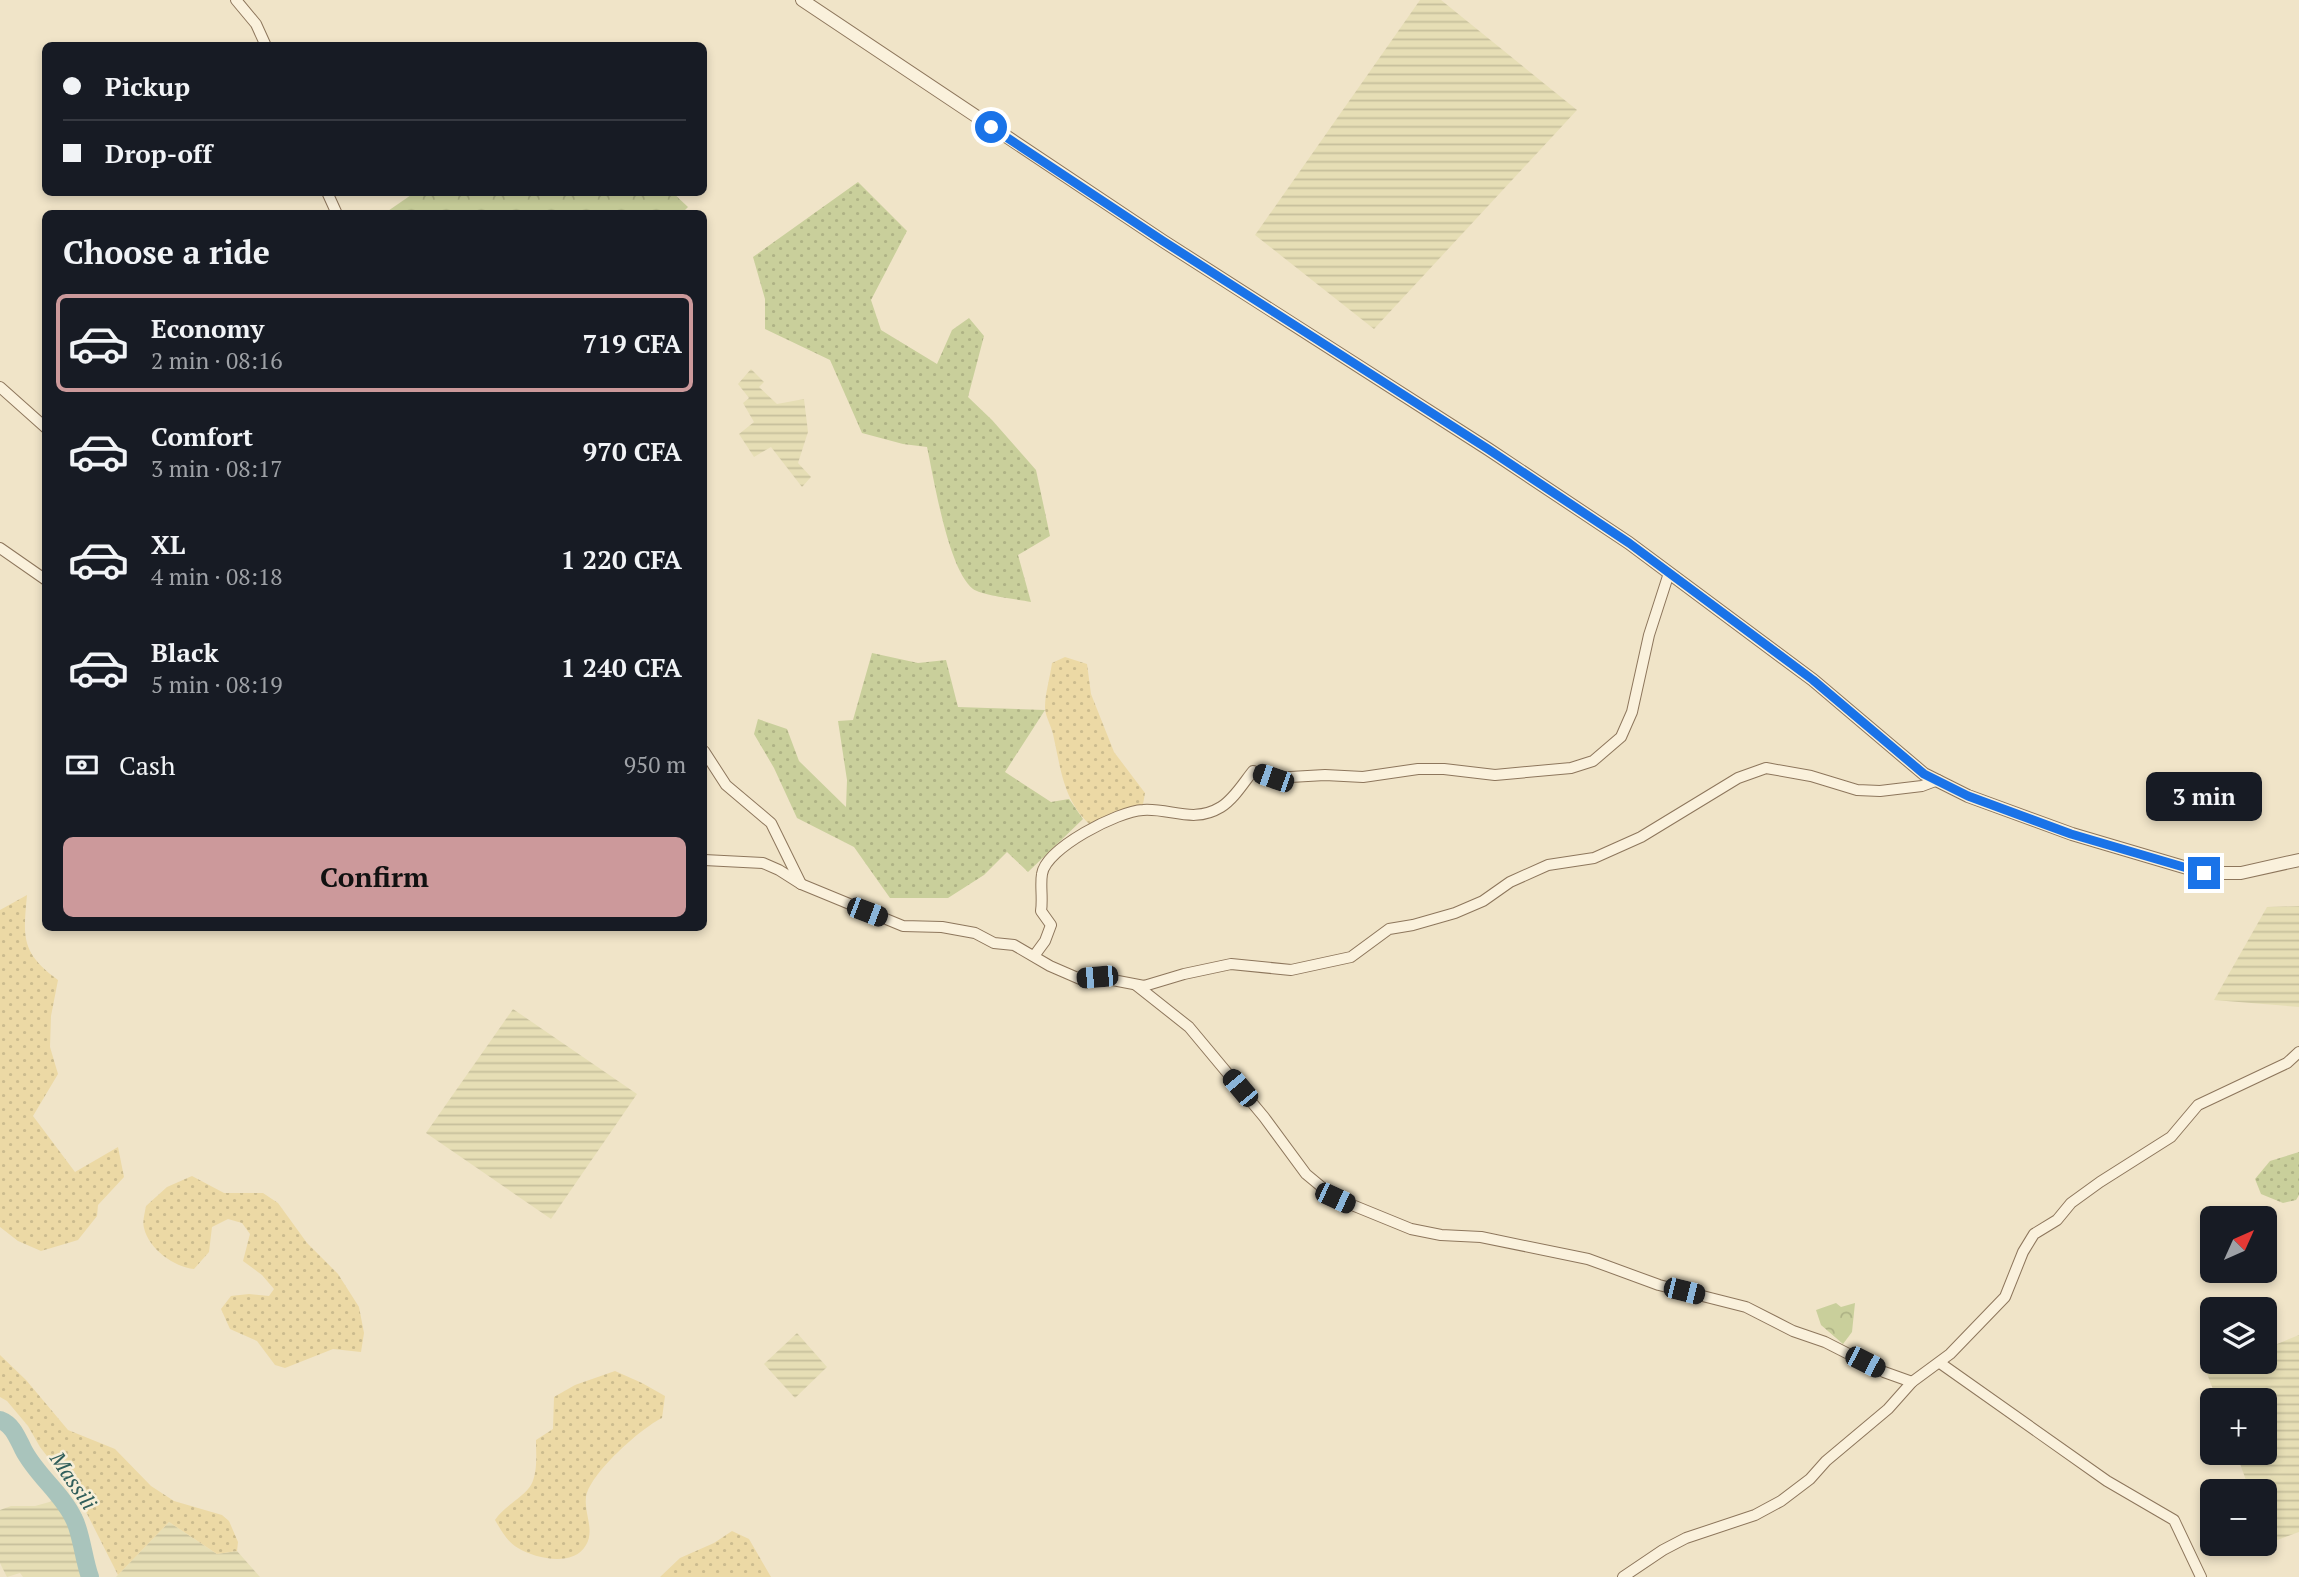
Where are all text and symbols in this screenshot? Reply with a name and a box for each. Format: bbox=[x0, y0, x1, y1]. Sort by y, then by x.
text: Pickup bbox=[105, 69, 190, 103]
route start bbox=[975, 111, 1007, 143]
text: Drop-off bbox=[105, 136, 212, 170]
text: Choose a ride bbox=[63, 231, 270, 273]
text: Economy bbox=[151, 311, 264, 345]
icon: car bbox=[67, 312, 130, 375]
text: 719 CFA bbox=[583, 326, 682, 360]
text: 2 min · 08:16 bbox=[151, 345, 283, 376]
text: Comfort bbox=[151, 419, 253, 453]
icon: car bbox=[67, 420, 130, 483]
text: 970 CFA bbox=[583, 434, 682, 468]
text: 3 min · 08:17 bbox=[151, 453, 283, 484]
text: XL bbox=[151, 527, 185, 561]
icon: car bbox=[67, 528, 130, 591]
text: 1 220 CFA bbox=[561, 542, 682, 576]
text: 4 min · 08:18 bbox=[151, 561, 283, 592]
text: Black bbox=[151, 635, 219, 669]
icon: car bbox=[67, 636, 130, 699]
text: 1 240 CFA bbox=[561, 650, 682, 684]
text: 5 min · 08:19 bbox=[151, 669, 283, 700]
icon: cash bbox=[63, 746, 101, 784]
text: Cash bbox=[119, 748, 175, 782]
text: 950 m bbox=[624, 749, 686, 780]
car bbox=[1250, 761, 1297, 795]
callout: 3 min bbox=[2146, 772, 2262, 820]
text: 3 min bbox=[2173, 781, 2235, 812]
button: Confirm bbox=[63, 837, 686, 917]
route end bbox=[2188, 857, 2220, 889]
car bbox=[844, 895, 891, 929]
car bbox=[1076, 965, 1119, 989]
car bbox=[1219, 1065, 1262, 1111]
car bbox=[1312, 1180, 1359, 1216]
north arrow bbox=[2200, 1206, 2277, 1283]
map controls bbox=[2200, 1206, 2277, 1556]
car bbox=[1662, 1276, 1707, 1306]
button: layers bbox=[2200, 1297, 2277, 1374]
car bbox=[1842, 1343, 1889, 1381]
button: + bbox=[2200, 1388, 2277, 1465]
water label: Massili bbox=[44, 1445, 103, 1515]
button: − bbox=[2200, 1479, 2277, 1556]

